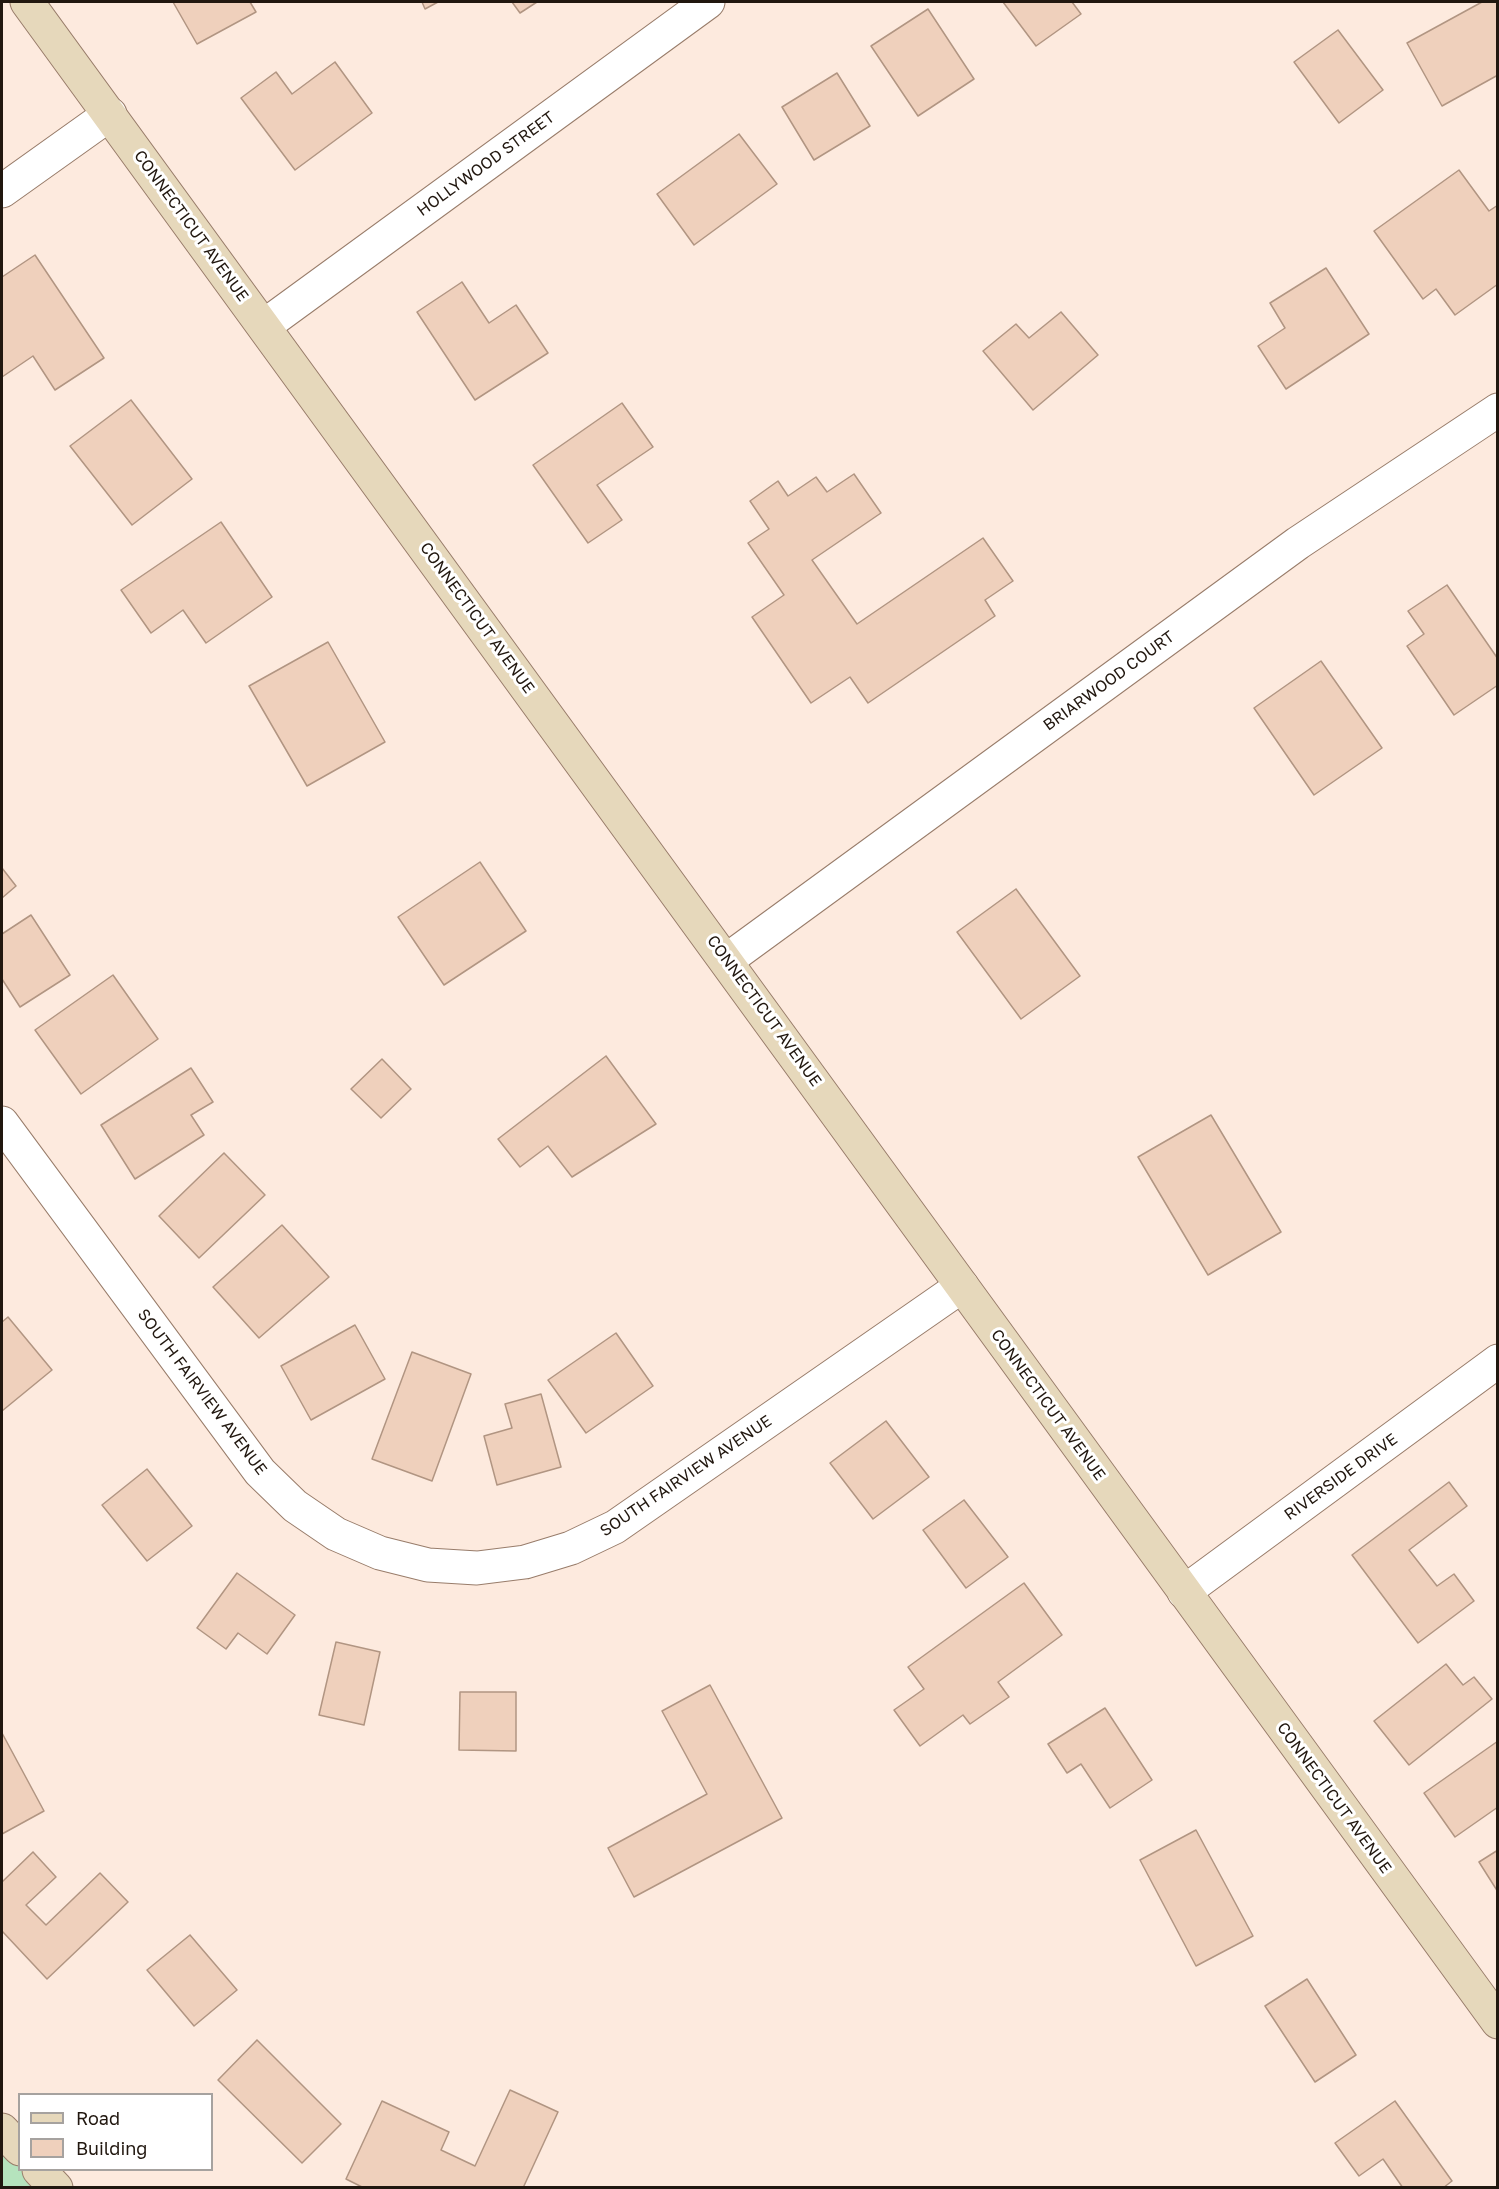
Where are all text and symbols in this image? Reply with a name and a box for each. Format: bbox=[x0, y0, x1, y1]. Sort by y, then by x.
street label: HOLLYWOOD STREET bbox=[413, 108, 559, 220]
street label: CONNECTICUT AVENUE bbox=[130, 147, 252, 305]
street label: CONNECTICUT AVENUE bbox=[416, 539, 538, 697]
street label: BRIARWOOD COURT bbox=[1040, 627, 1178, 735]
street label: CONNECTICUT AVENUE bbox=[703, 932, 825, 1090]
street label: SOUTH FAIRVIEW AVENUE bbox=[133, 1305, 271, 1479]
street label: CONNECTICUT AVENUE bbox=[987, 1326, 1109, 1484]
street label: SOUTH FAIRVIEW AVENUE bbox=[597, 1411, 775, 1541]
street label: RIVERSIDE DRIVE bbox=[1281, 1430, 1401, 1524]
street label: CONNECTICUT AVENUE bbox=[1273, 1719, 1395, 1877]
legend bbox=[18, 2093, 213, 2171]
text: Road bbox=[76, 2107, 120, 2129]
text: Building bbox=[76, 2137, 147, 2159]

